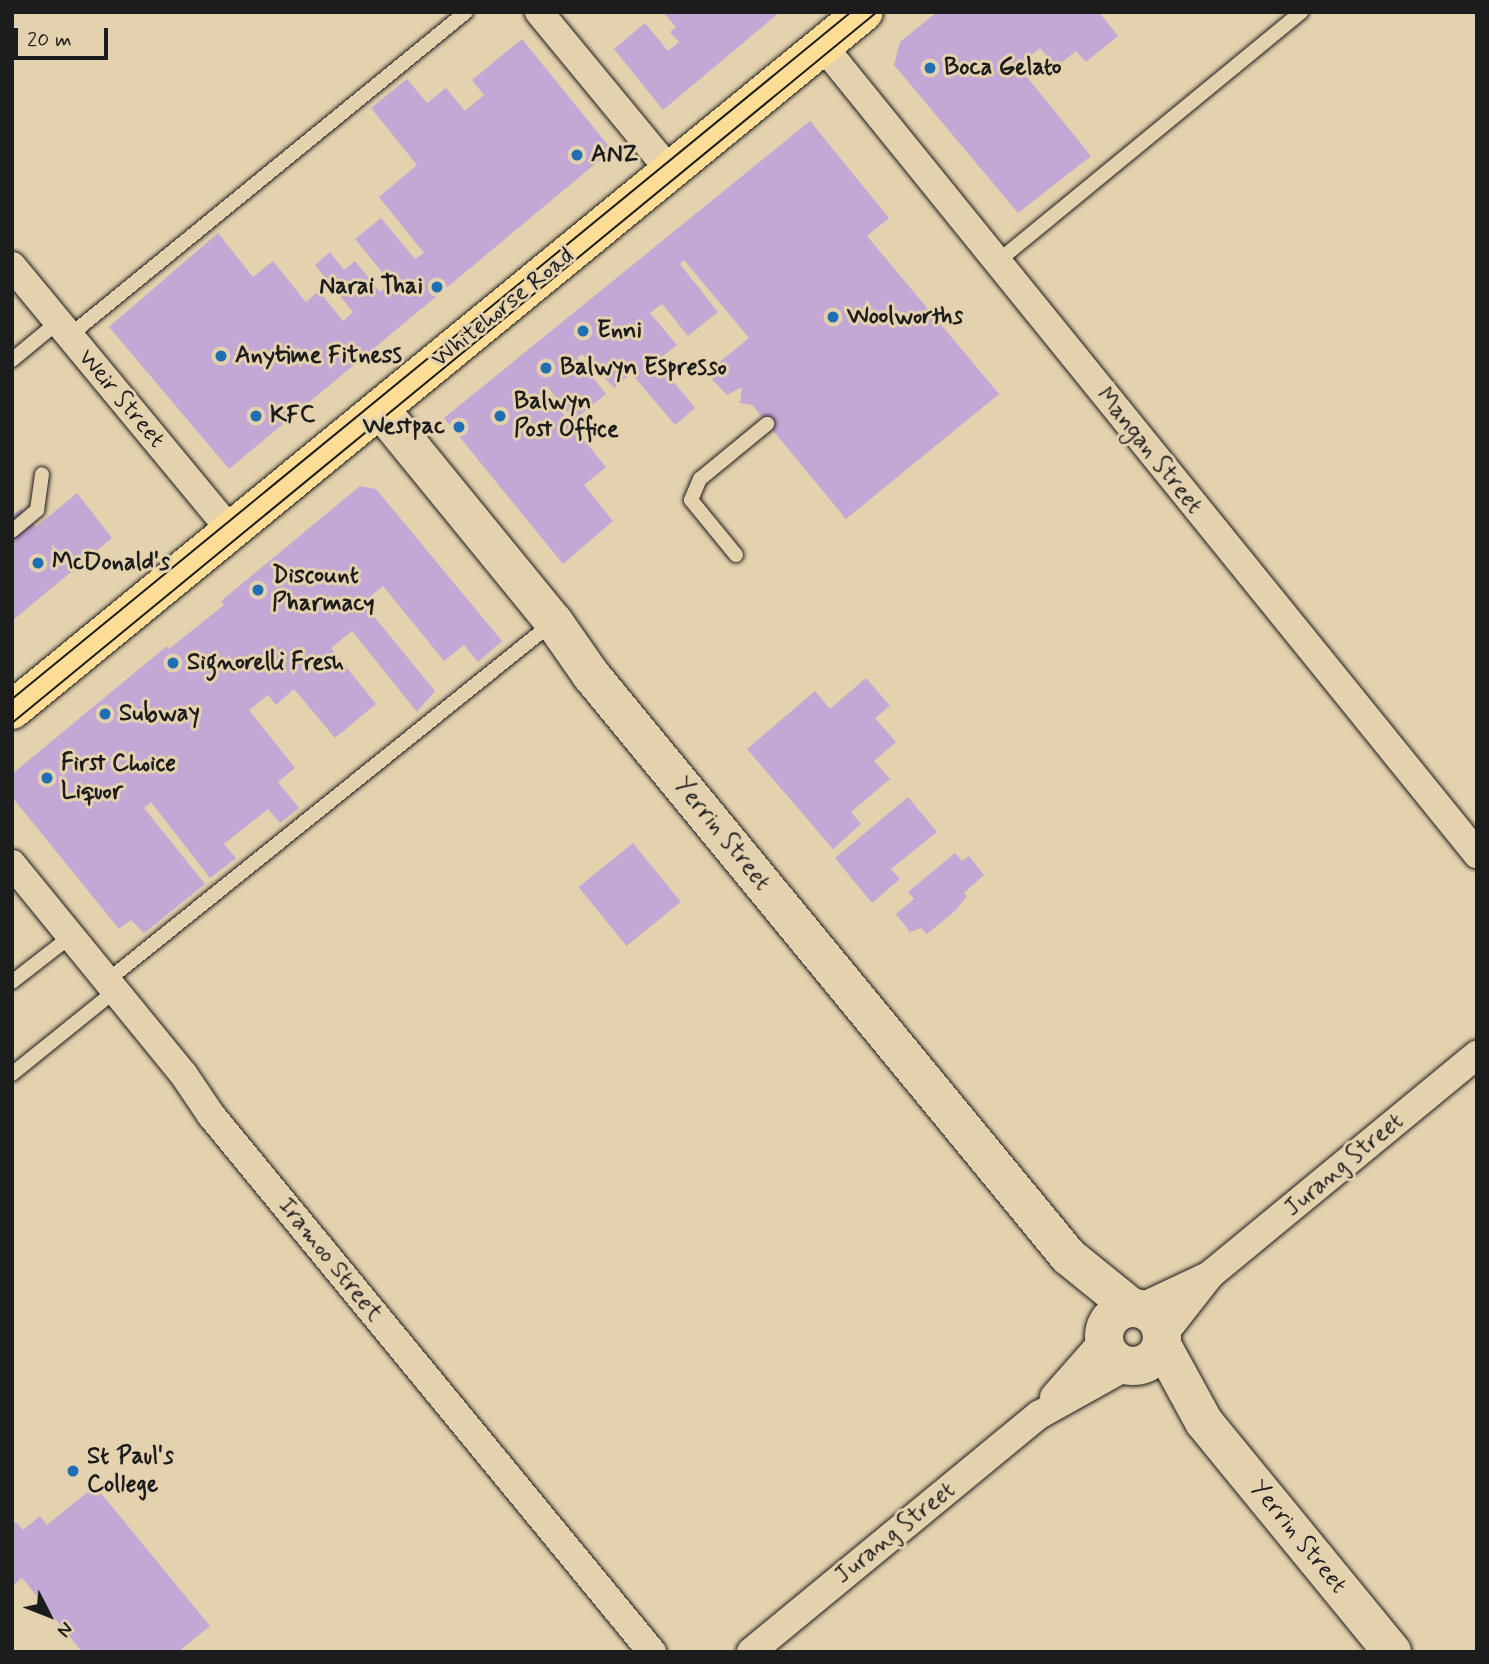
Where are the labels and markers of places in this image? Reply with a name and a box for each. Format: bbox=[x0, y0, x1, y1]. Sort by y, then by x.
place label: Boca Gelato bbox=[944, 54, 1062, 82]
marker: Boca Gelato bbox=[922, 60, 938, 76]
place label: ANZ bbox=[591, 141, 638, 169]
marker: ANZ bbox=[569, 147, 585, 163]
place label: Narai Thai bbox=[319, 273, 423, 301]
marker: Narai Thai bbox=[429, 279, 445, 295]
place label: Woolworths bbox=[847, 303, 963, 331]
marker: Woolworths bbox=[825, 309, 841, 325]
place label: Enni bbox=[597, 317, 642, 345]
marker: Enni bbox=[575, 323, 591, 339]
place label: Anytime Fitness bbox=[235, 342, 406, 370]
marker: Anytime Fitness bbox=[213, 348, 229, 364]
place label: Balwyn Espresso bbox=[560, 354, 731, 382]
marker: Balwyn Espresso bbox=[538, 360, 554, 376]
place label: Balwyn Post Office bbox=[514, 388, 619, 444]
place label: KFC bbox=[270, 402, 315, 430]
marker: KFC bbox=[248, 408, 264, 424]
marker: Balwyn Post Office bbox=[492, 408, 508, 424]
place label: Westpac bbox=[363, 413, 445, 441]
marker: Westpac bbox=[451, 419, 467, 435]
place label: McDonald's bbox=[52, 549, 170, 577]
marker: McDonald's bbox=[30, 555, 46, 571]
place label: Discount Pharmacy bbox=[272, 562, 375, 618]
marker: Discount Pharmacy bbox=[250, 582, 266, 598]
place label: Signorelli Fresh bbox=[187, 649, 344, 677]
marker: Signorelli Fresh bbox=[165, 655, 181, 671]
place label: Subway bbox=[119, 700, 200, 728]
marker: Subway bbox=[97, 706, 113, 722]
place label: First Choice Liquor bbox=[61, 750, 176, 806]
marker: First Choice Liquor bbox=[39, 770, 55, 786]
place label: St Paul's College bbox=[87, 1443, 172, 1499]
marker: St Paul's College bbox=[65, 1463, 81, 1479]

